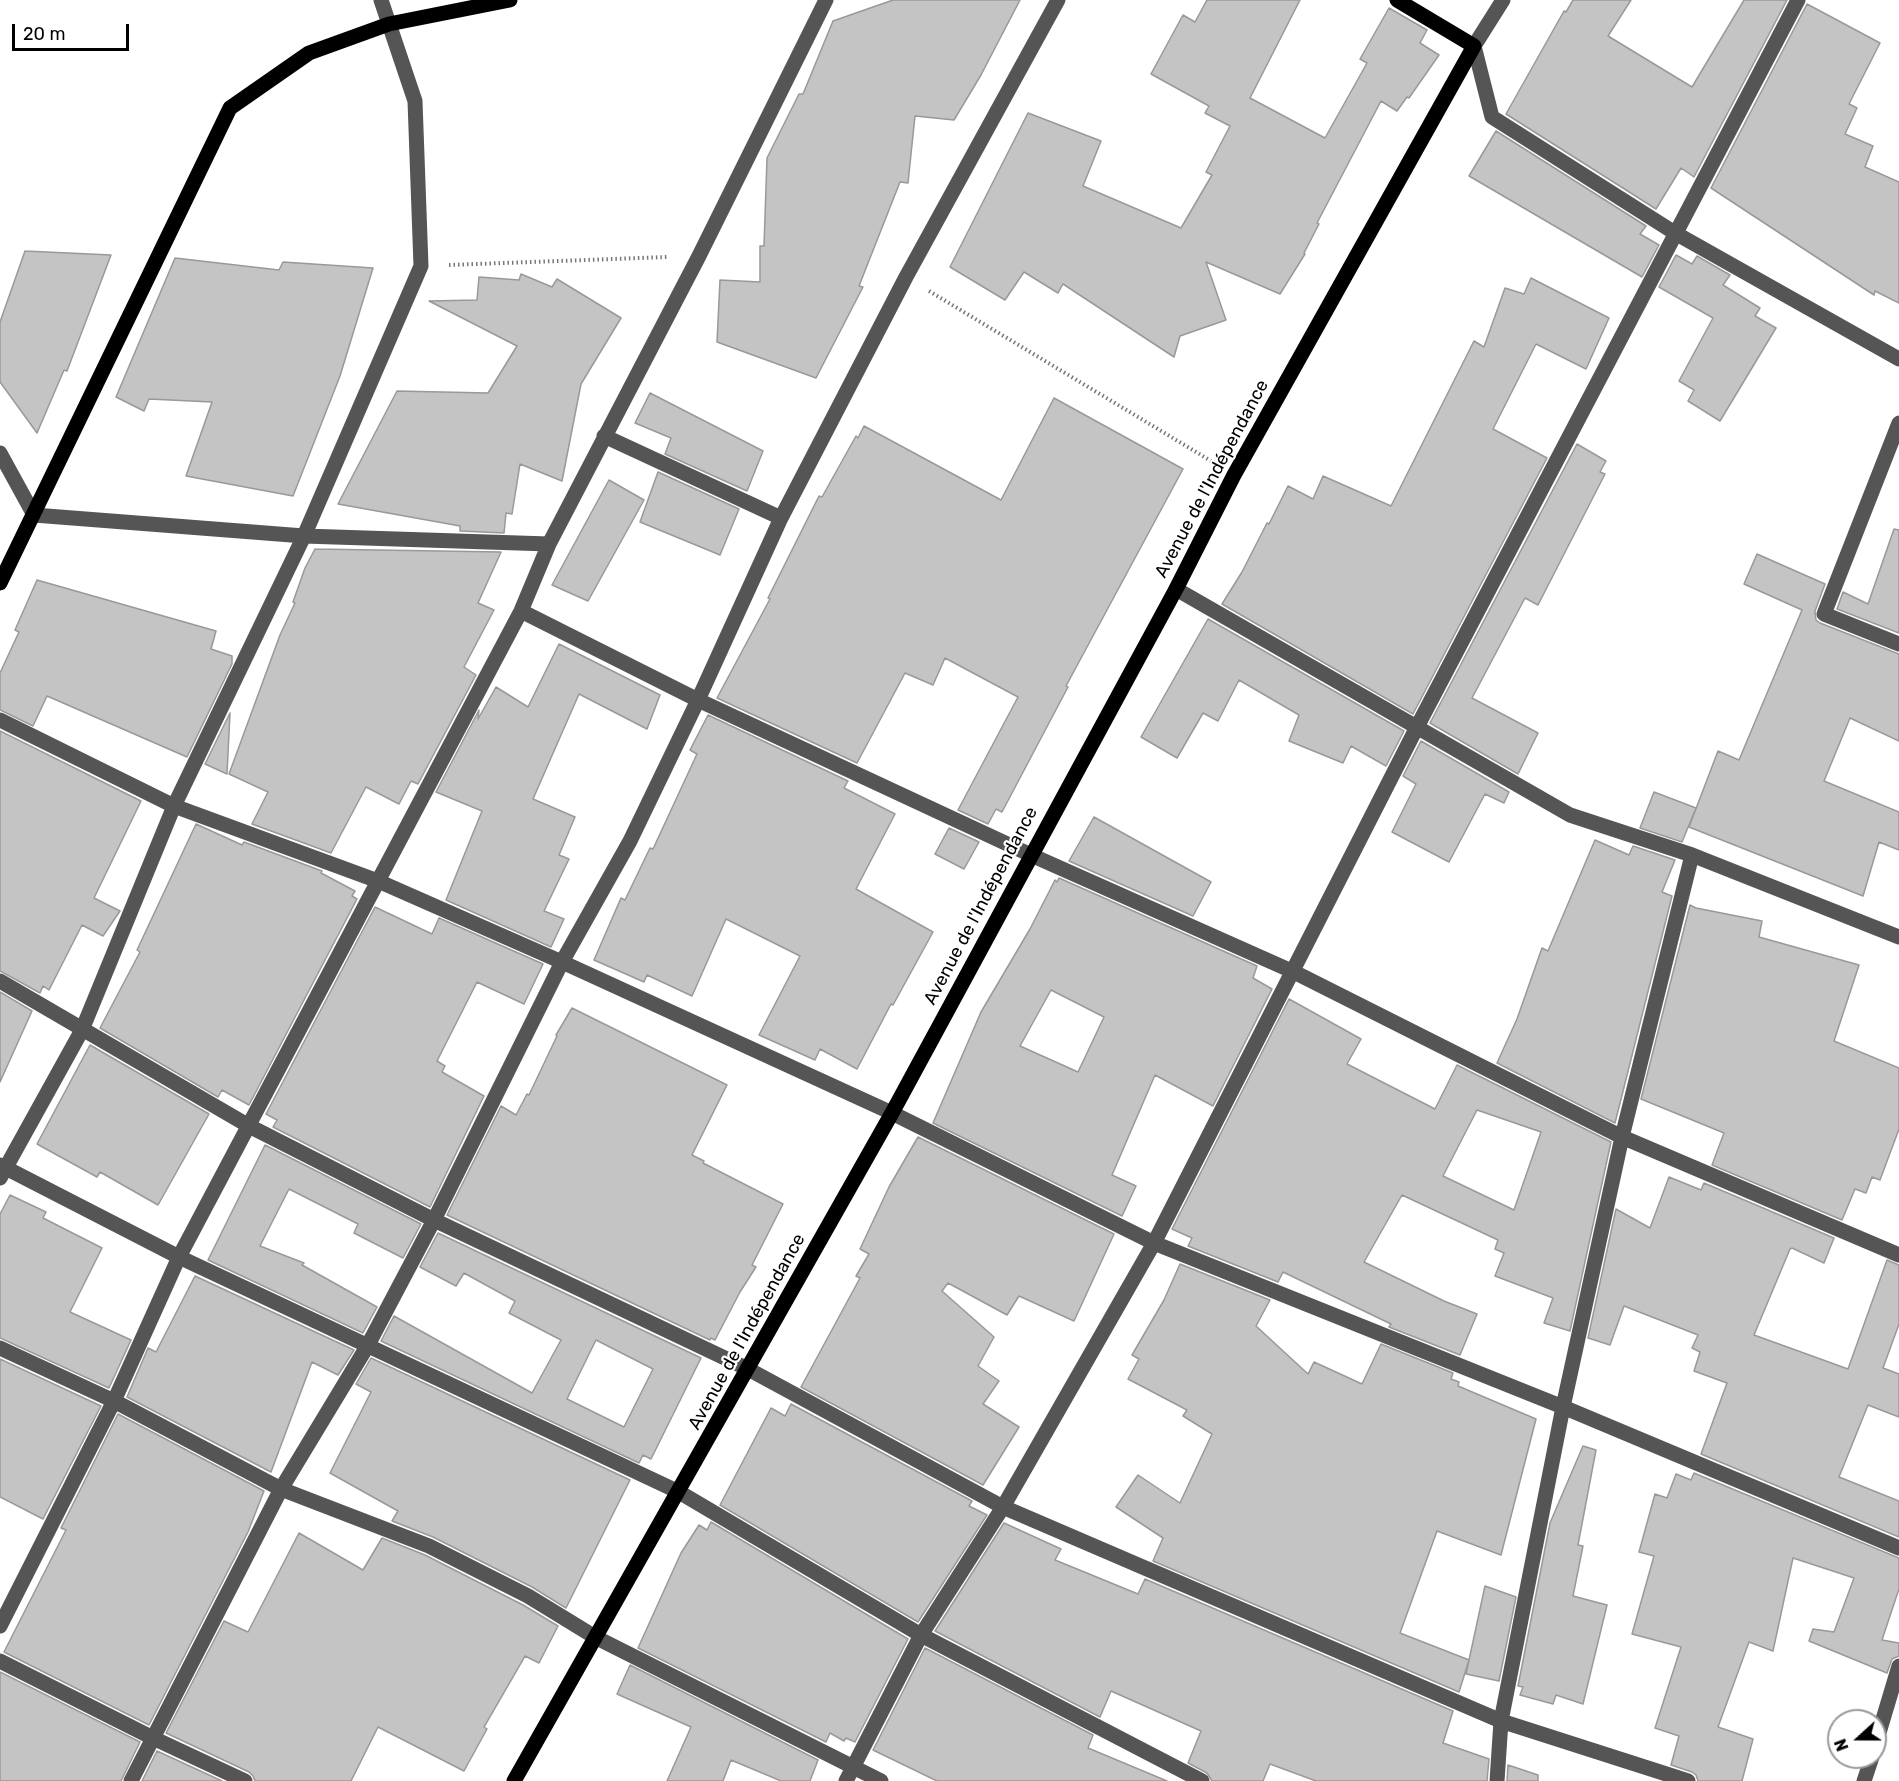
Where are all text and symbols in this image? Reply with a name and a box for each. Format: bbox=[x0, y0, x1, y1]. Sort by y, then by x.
scale bar bbox=[15, 12, 132, 50]
text: 20 m bbox=[23, 23, 65, 45]
street label: Avenue de l'Indépendance bbox=[1151, 376, 1273, 582]
street label: Avenue de l'Indépendance bbox=[920, 803, 1042, 1009]
street label: Avenue de l'Indépendance bbox=[684, 1230, 810, 1434]
north arrow bbox=[1827, 1709, 1887, 1769]
text: N bbox=[1831, 1736, 1853, 1754]

